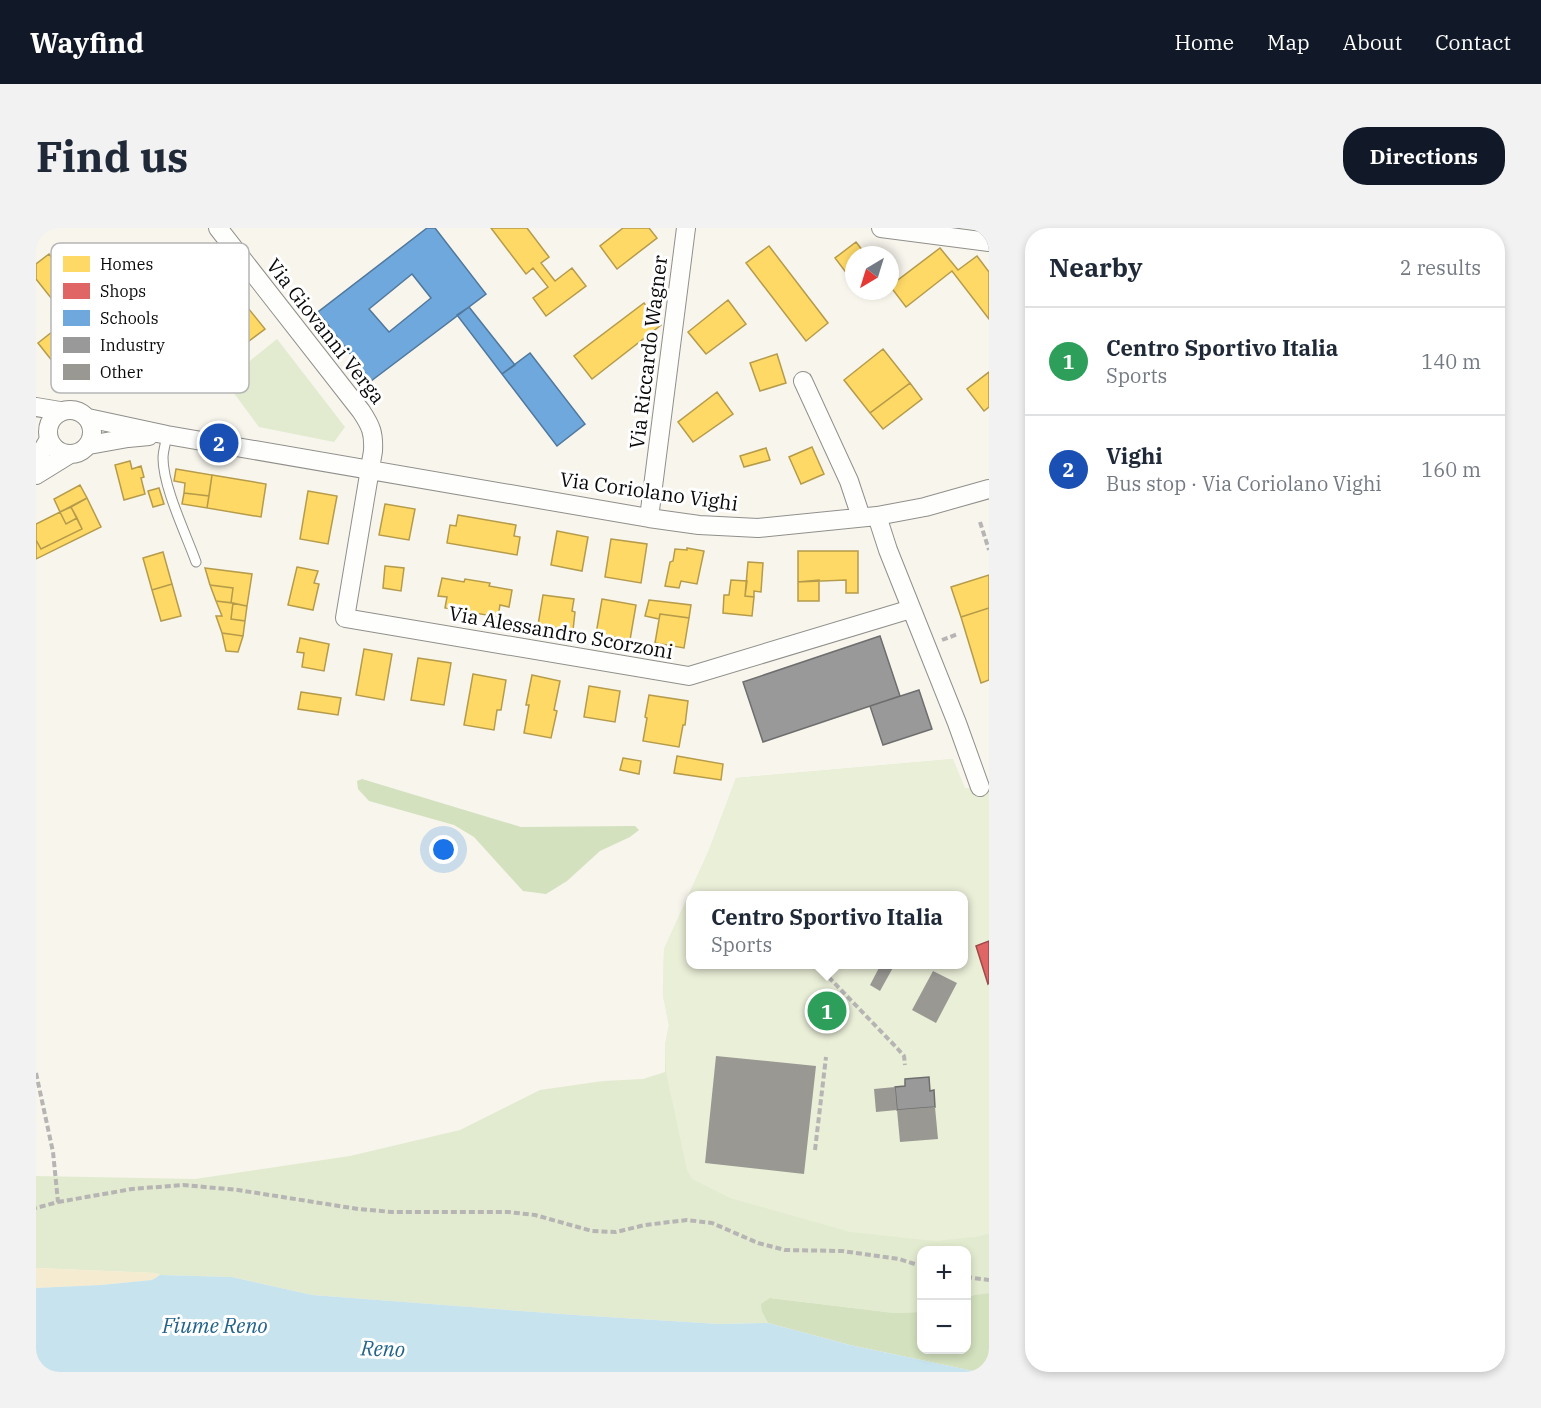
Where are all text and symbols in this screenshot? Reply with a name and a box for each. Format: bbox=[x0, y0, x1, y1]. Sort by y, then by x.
text: Wayfind bbox=[30, 24, 144, 61]
text: Home bbox=[1174, 28, 1234, 56]
text: Map bbox=[1267, 28, 1310, 56]
text: About bbox=[1343, 28, 1402, 56]
text: Contact bbox=[1435, 28, 1511, 56]
button: Directions bbox=[1343, 127, 1505, 185]
text: Find us bbox=[36, 129, 188, 184]
legend bbox=[51, 243, 249, 393]
north arrow bbox=[845, 246, 899, 300]
text: Nearby bbox=[1049, 250, 1143, 284]
street label: Via Giovanni Verga bbox=[261, 253, 391, 409]
street label: Via Riccardo Wagner bbox=[623, 253, 673, 450]
text: Homes bbox=[100, 254, 153, 274]
text: 2 results bbox=[1400, 254, 1481, 281]
text: Shops bbox=[100, 281, 146, 301]
text: Schools bbox=[100, 308, 158, 328]
text: Centro Sportivo Italia bbox=[1106, 333, 1338, 362]
text: Industry bbox=[100, 335, 165, 355]
text: 1 bbox=[1063, 348, 1075, 375]
text: 140 m bbox=[1421, 348, 1481, 375]
text: Other bbox=[100, 362, 143, 382]
text: Sports bbox=[1106, 362, 1167, 389]
pin: 2 bbox=[200, 420, 238, 466]
text: Vighi bbox=[1106, 441, 1163, 470]
text: 2 bbox=[1063, 456, 1075, 483]
text: 160 m bbox=[1421, 456, 1481, 483]
street label: Via Coriolano Vighi bbox=[558, 465, 740, 517]
text: Bus stop · Via Coriolano Vighi bbox=[1106, 470, 1382, 497]
street label: Via Alessandro Scorzoni bbox=[447, 599, 675, 665]
your location bbox=[429, 835, 458, 864]
popup bbox=[686, 891, 968, 969]
text: Centro Sportivo Italia bbox=[711, 902, 943, 931]
text: Sports bbox=[711, 931, 772, 958]
pin: 1 bbox=[808, 988, 846, 1034]
map controls bbox=[917, 1246, 971, 1354]
button: + bbox=[917, 1246, 971, 1300]
button: − bbox=[917, 1300, 971, 1354]
water label: Fiume Reno bbox=[161, 1311, 268, 1339]
water label: Reno bbox=[359, 1333, 406, 1363]

